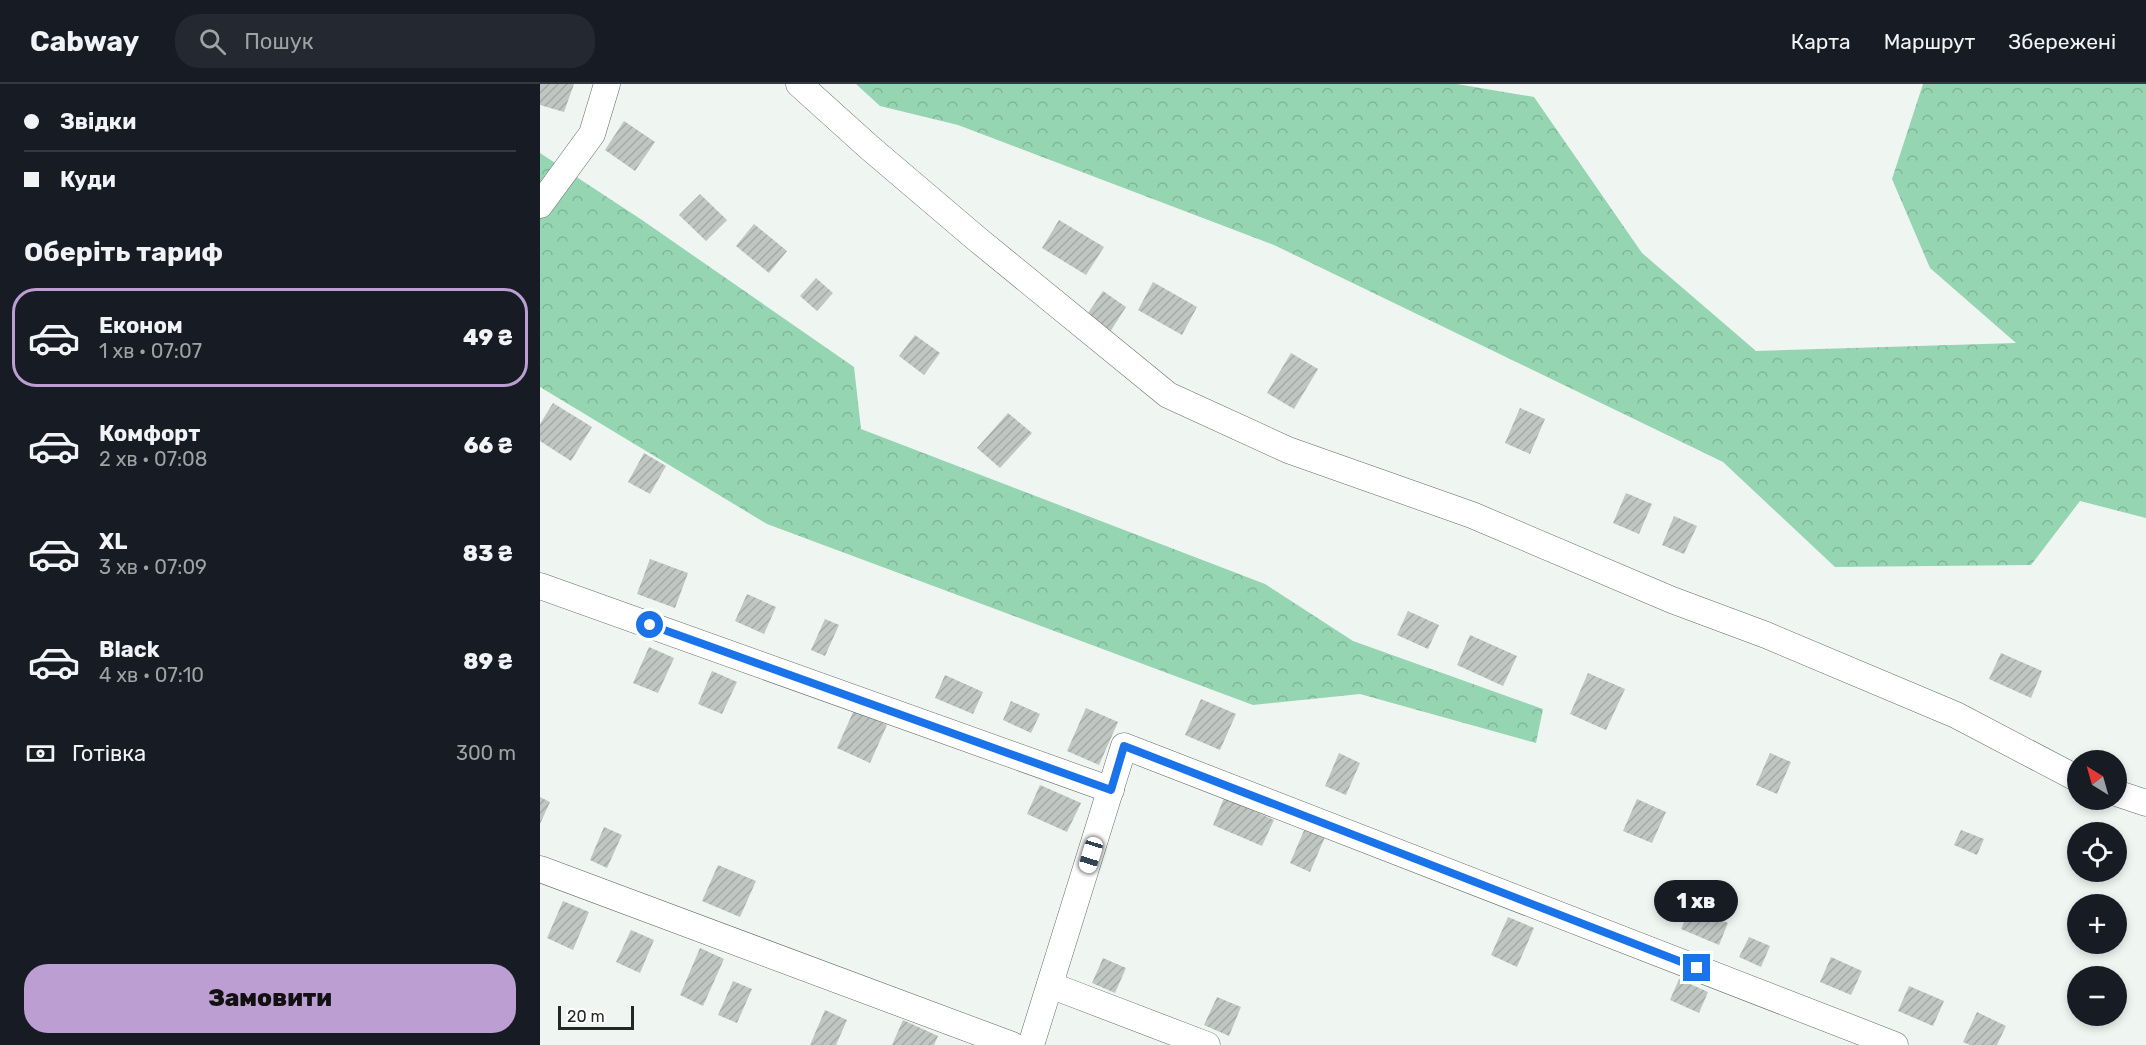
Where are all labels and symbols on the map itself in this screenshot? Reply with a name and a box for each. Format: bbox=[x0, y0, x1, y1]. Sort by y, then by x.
route start bbox=[636, 611, 663, 638]
north arrow bbox=[2067, 750, 2127, 810]
car bbox=[1077, 835, 1105, 875]
callout: 1 хв bbox=[1655, 881, 1739, 923]
route end bbox=[1683, 954, 1710, 981]
scale bar bbox=[558, 1003, 634, 1030]

